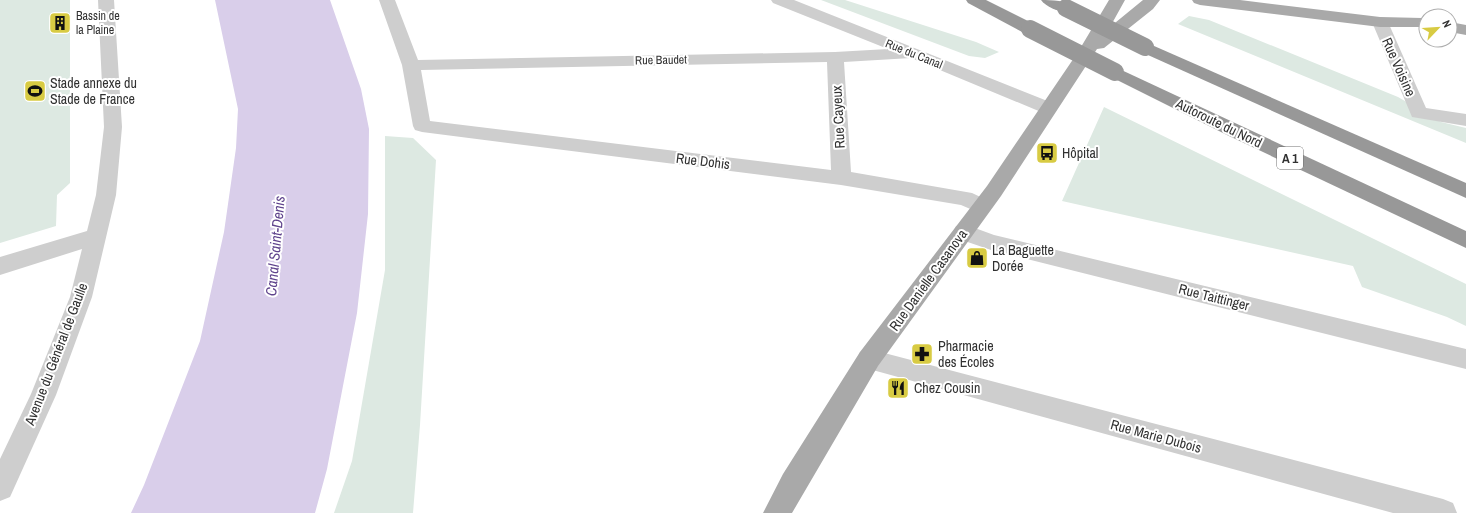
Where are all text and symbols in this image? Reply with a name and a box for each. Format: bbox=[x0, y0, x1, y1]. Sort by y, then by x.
place label: Bassin de la Plaine bbox=[76, 8, 120, 38]
north arrow bbox=[1418, 8, 1458, 48]
building icon: Bassin de la Plaine bbox=[47, 10, 73, 36]
text: N bbox=[1439, 18, 1455, 30]
street label: Rue du Canal bbox=[883, 35, 945, 73]
street label: Rue Voisine bbox=[1378, 35, 1420, 99]
street label: Rue Baudet bbox=[635, 52, 687, 68]
place label: Stade annexe du Stade de France bbox=[50, 74, 137, 108]
sports icon: Stade annexe du Stade de France bbox=[22, 78, 48, 104]
street label: Rue Cayeux bbox=[827, 85, 849, 149]
street label: Autoroute du Nord bbox=[1172, 94, 1265, 152]
bus stop icon: Hôpital bbox=[1034, 140, 1060, 166]
place label: Hôpital bbox=[1062, 144, 1098, 162]
road number: A 1 bbox=[1277, 147, 1303, 169]
street label: Rue Dohis bbox=[675, 149, 731, 173]
water label: Canal Saint-Denis bbox=[260, 195, 290, 297]
street label: Rue Danielle Casanova bbox=[885, 225, 971, 334]
place label: La Baguette Dorée bbox=[992, 241, 1054, 275]
shop icon: La Baguette Dorée bbox=[964, 245, 990, 271]
street label: Avenue du Général de Gaulle bbox=[20, 280, 91, 429]
street label: Rue Taittinger bbox=[1177, 280, 1251, 315]
place label: Pharmacie des Écoles bbox=[938, 337, 994, 371]
pharmacy icon: Pharmacie des Écoles bbox=[909, 341, 935, 367]
restaurant icon: Chez Cousin bbox=[885, 375, 911, 401]
place label: Chez Cousin bbox=[914, 379, 980, 397]
street label: Rue Marie Dubois bbox=[1109, 415, 1204, 457]

